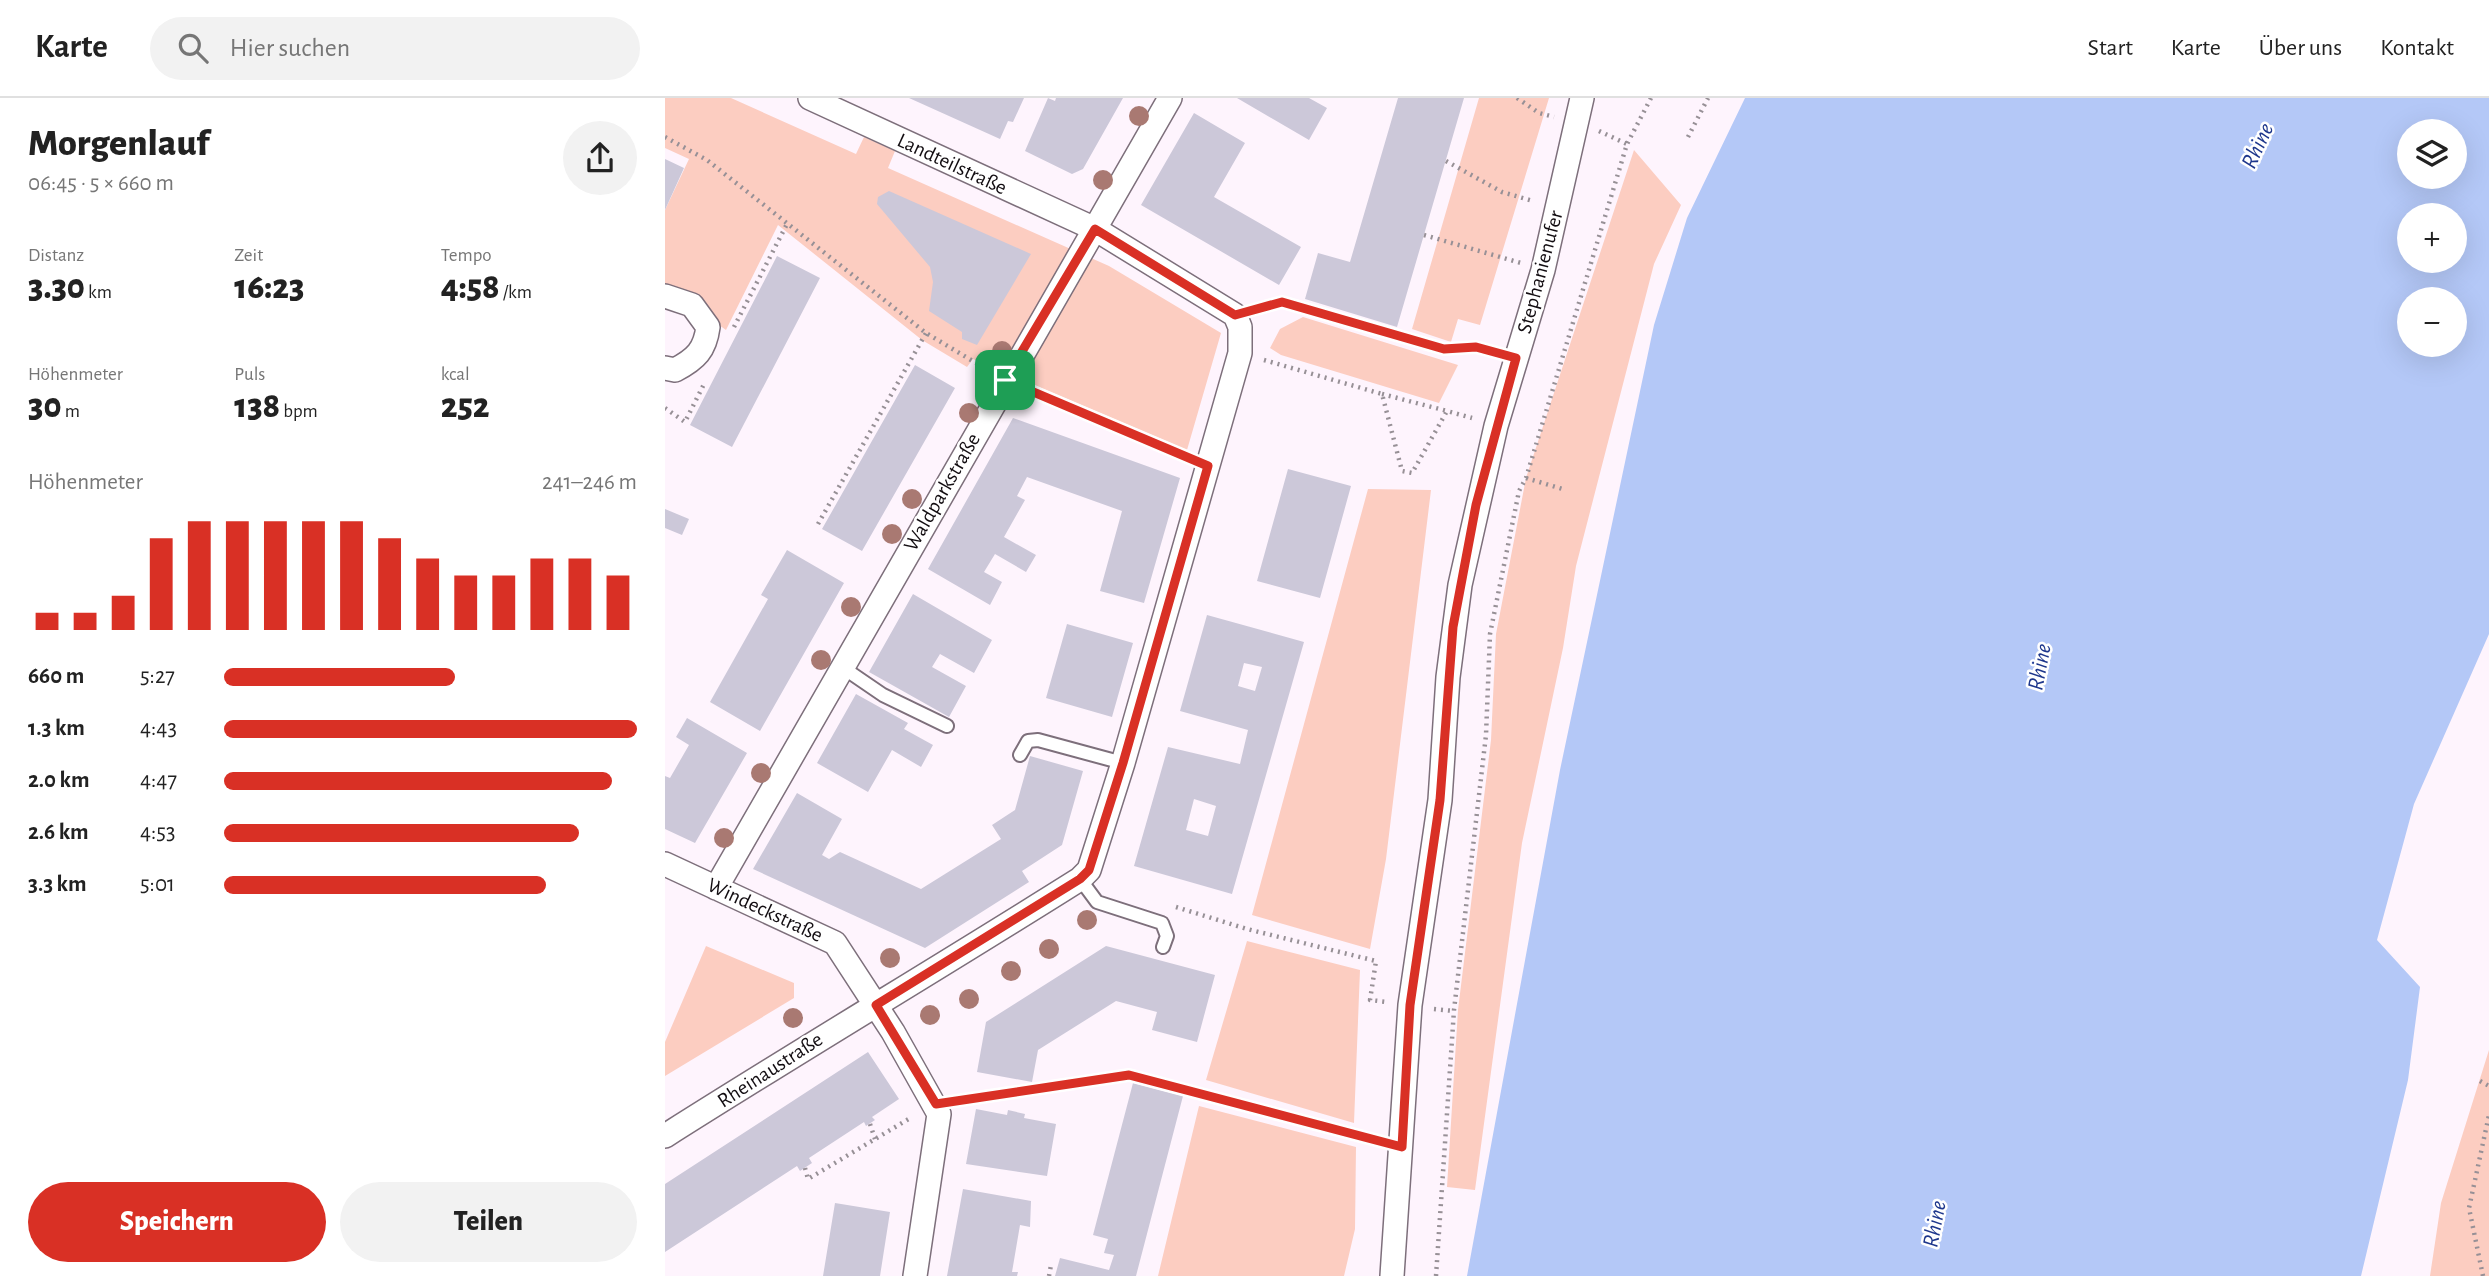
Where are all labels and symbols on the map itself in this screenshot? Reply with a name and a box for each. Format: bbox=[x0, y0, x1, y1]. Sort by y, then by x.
water label: Rhine bbox=[2238, 119, 2279, 172]
street label: Landteilstraße bbox=[894, 129, 1010, 199]
street label: Stephanienufer bbox=[1513, 208, 1567, 336]
pin bbox=[975, 350, 1035, 410]
street label: Waldparkstraße bbox=[900, 430, 984, 554]
water label: Rhine bbox=[2024, 641, 2056, 692]
street label: Windeckstraße bbox=[704, 874, 826, 946]
street label: Rheinaustraße bbox=[714, 1028, 826, 1112]
water label: Rhine bbox=[1919, 1198, 1951, 1249]

